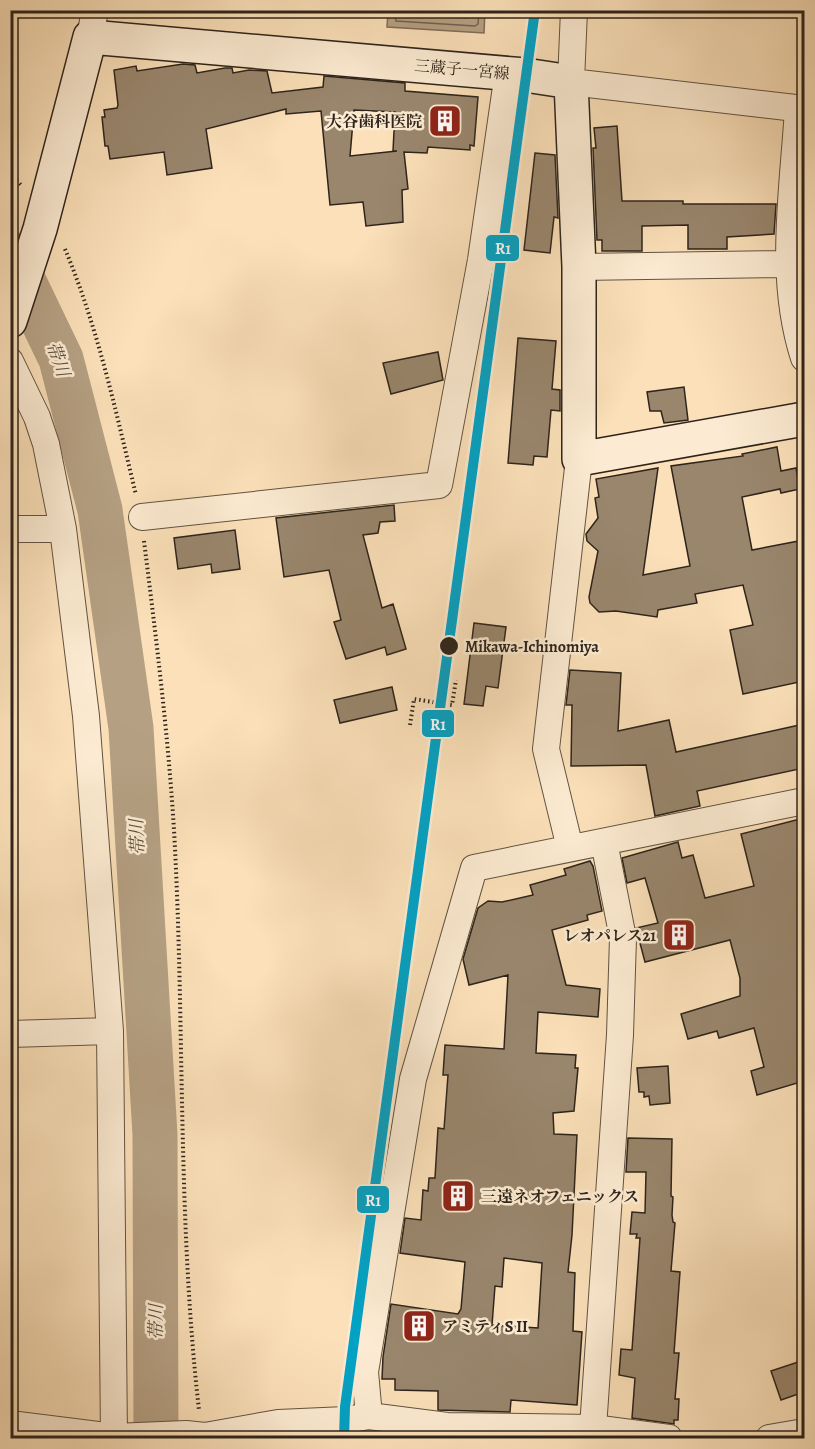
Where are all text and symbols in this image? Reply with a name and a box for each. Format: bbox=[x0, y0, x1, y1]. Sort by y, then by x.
street label: 三蔵子一宮線 bbox=[413, 55, 511, 85]
building icon: 大谷歯科医院 bbox=[427, 103, 463, 139]
place label: 大谷歯科医院 bbox=[326, 111, 422, 133]
line badge: R1 bbox=[485, 234, 520, 262]
text: R1 bbox=[495, 238, 511, 260]
water label: 帯川 bbox=[41, 338, 76, 382]
marker: Mikawa-Ichinomiya bbox=[438, 635, 460, 657]
place label: Mikawa-Ichinomiya bbox=[465, 636, 599, 658]
line badge: R1 bbox=[421, 709, 455, 738]
text: R1 bbox=[430, 714, 446, 736]
water label: 帯川 bbox=[124, 816, 150, 856]
building icon: レオパレス21 bbox=[661, 917, 697, 953]
place label: レオパレス21 bbox=[563, 925, 656, 947]
building icon: 三遠ネオフェニックス bbox=[440, 1178, 476, 1214]
line badge: R1 bbox=[356, 1185, 390, 1214]
place label: 三遠ネオフェニックス bbox=[481, 1186, 639, 1208]
text: R1 bbox=[365, 1190, 381, 1212]
water label: 帯川 bbox=[144, 1302, 168, 1340]
building icon: アミティS II bbox=[401, 1308, 437, 1344]
place label: アミティS II bbox=[442, 1316, 528, 1338]

